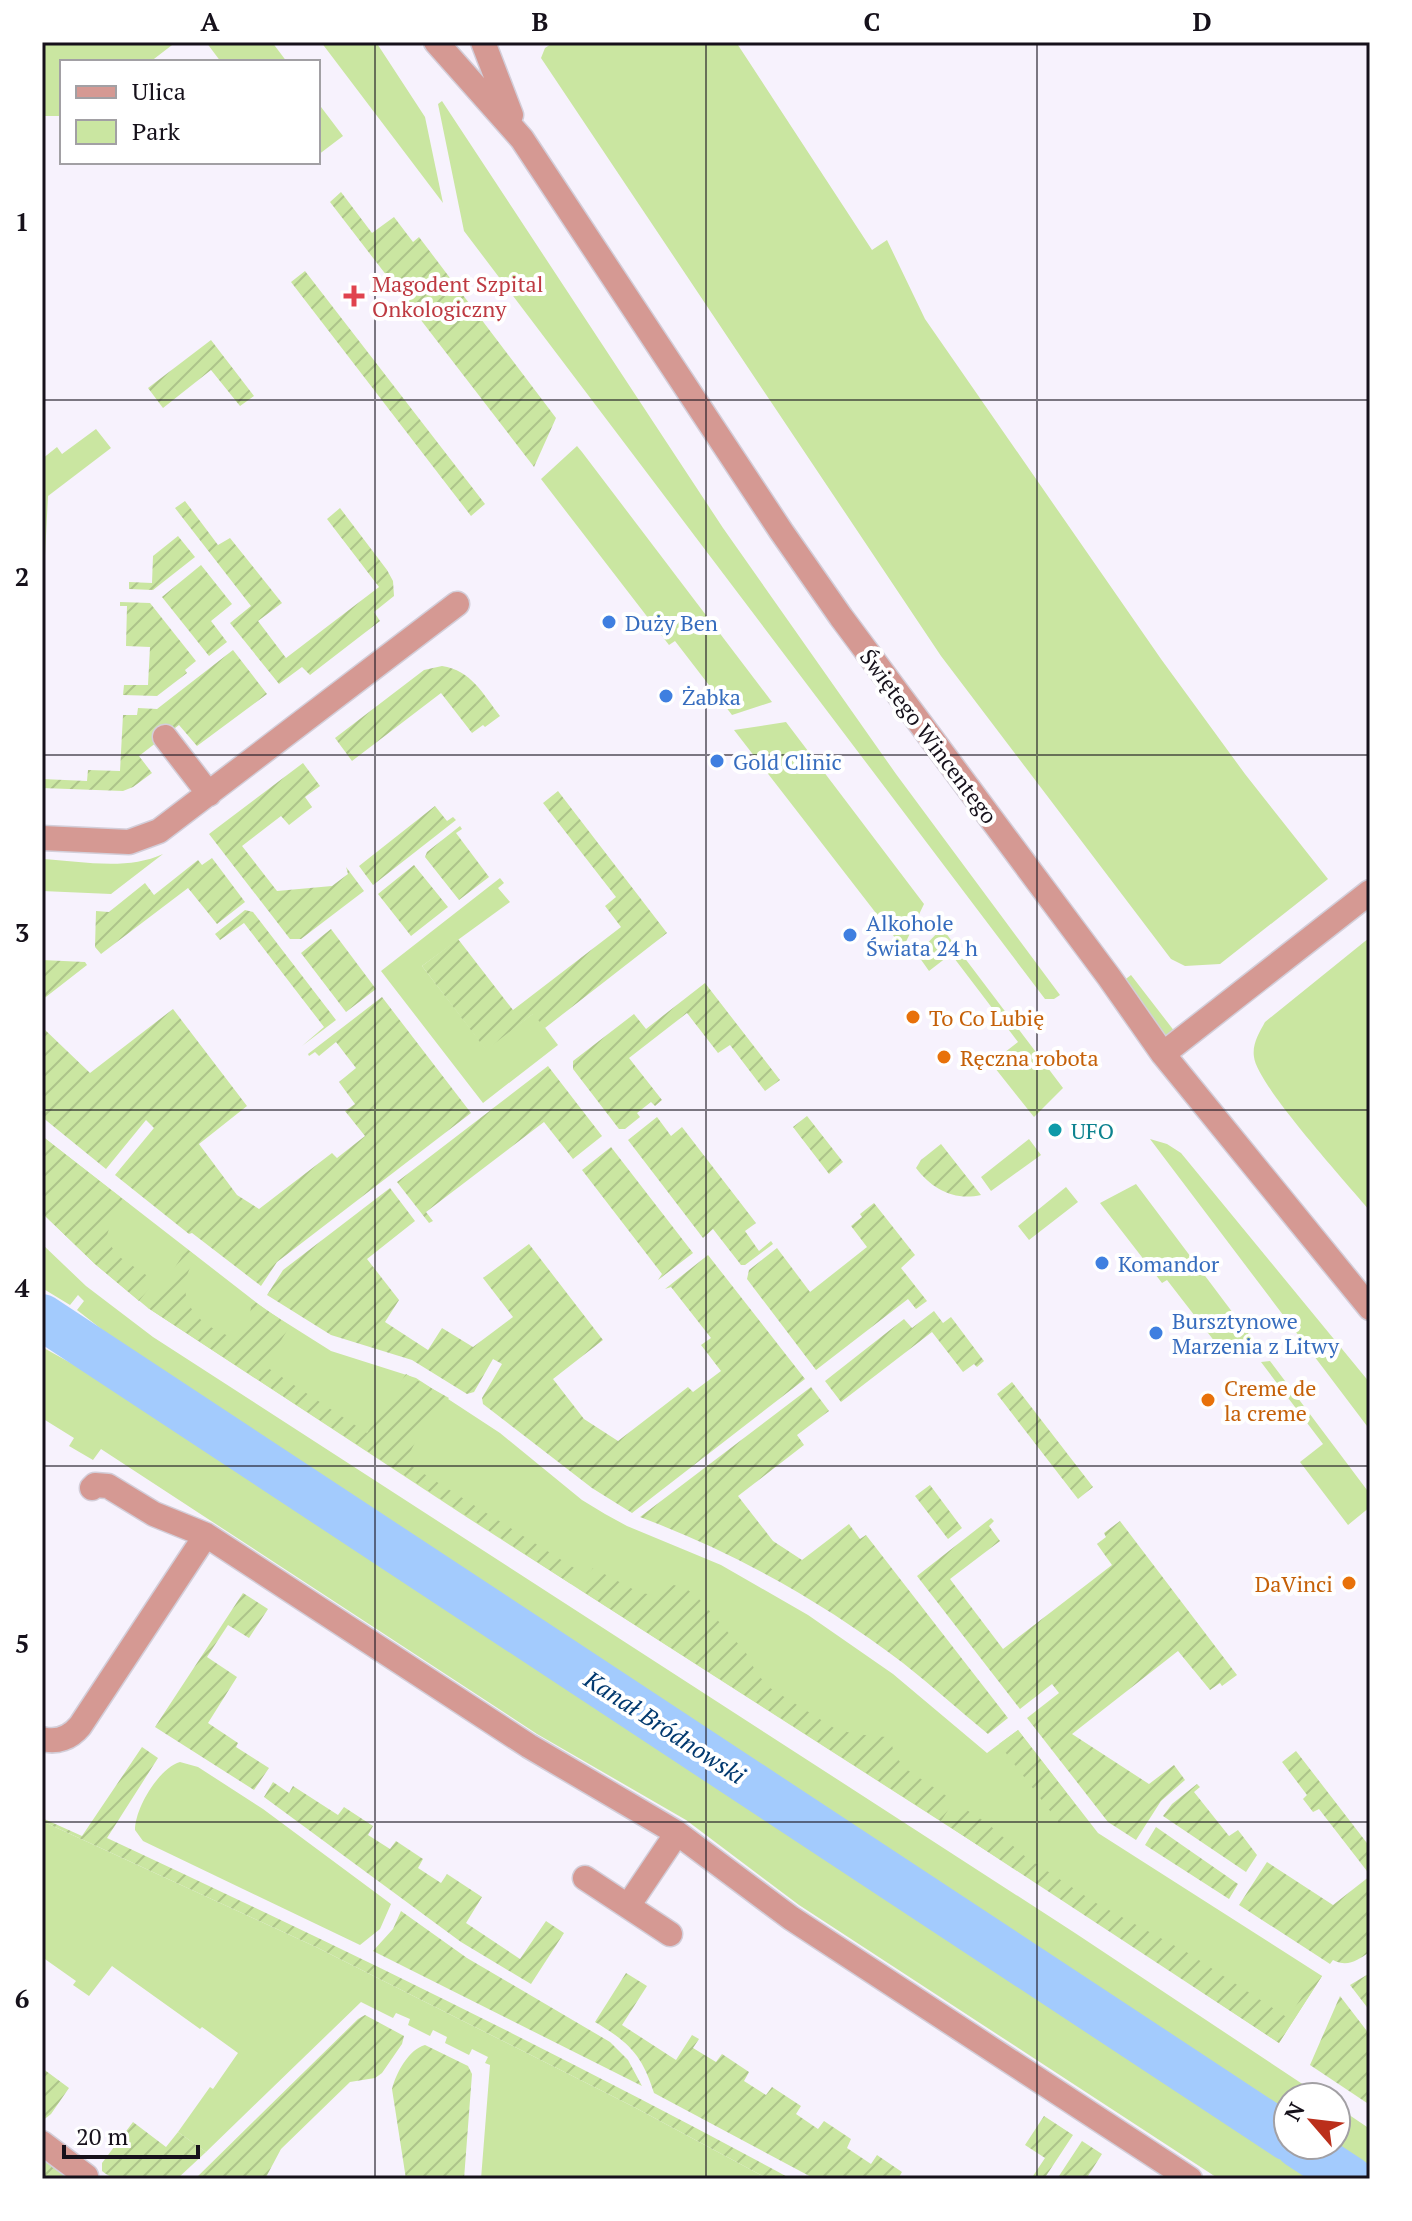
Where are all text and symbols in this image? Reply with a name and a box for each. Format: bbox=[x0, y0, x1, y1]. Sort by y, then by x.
text: A bbox=[201, 4, 220, 38]
text: B bbox=[532, 4, 548, 38]
text: C bbox=[864, 4, 880, 38]
text: D bbox=[1192, 4, 1212, 38]
legend bbox=[60, 60, 320, 164]
text: Ulica bbox=[132, 75, 186, 107]
text: Park bbox=[132, 115, 181, 147]
text: 1 bbox=[15, 204, 29, 238]
place label: Magodent Szpital Onkologiczny bbox=[372, 269, 543, 323]
marker: Magodent Szpital Onkologiczny bbox=[343, 285, 365, 307]
text: 2 bbox=[15, 559, 29, 593]
place label: Duży Ben bbox=[625, 608, 718, 637]
marker: Duży Ben bbox=[600, 613, 618, 631]
street label: Świętego Wincentego bbox=[854, 643, 1004, 829]
place label: Żabka bbox=[682, 682, 741, 711]
marker: Żabka bbox=[657, 687, 675, 705]
place label: Gold Clinic bbox=[733, 747, 842, 776]
marker: Gold Clinic bbox=[708, 752, 726, 770]
place label: Alkohole Świata 24 h bbox=[866, 908, 978, 962]
text: 3 bbox=[15, 915, 29, 949]
marker: Alkohole Świata 24 h bbox=[841, 926, 859, 944]
place label: To Co Lubię bbox=[929, 1003, 1044, 1032]
marker: To Co Lubię bbox=[904, 1008, 922, 1026]
place label: Ręczna robota bbox=[960, 1043, 1099, 1072]
marker: Ręczna robota bbox=[935, 1048, 953, 1066]
place label: UFO bbox=[1071, 1116, 1114, 1145]
marker: UFO bbox=[1046, 1121, 1064, 1139]
place label: Komandor bbox=[1118, 1249, 1220, 1278]
marker: Komandor bbox=[1093, 1254, 1111, 1272]
text: 4 bbox=[15, 1270, 30, 1304]
place label: Bursztynowe Marzenia z Litwy bbox=[1172, 1306, 1340, 1360]
marker: Bursztynowe Marzenia z Litwy bbox=[1147, 1324, 1165, 1342]
place label: Creme de la creme bbox=[1224, 1373, 1316, 1427]
marker: Creme de la creme bbox=[1199, 1391, 1217, 1409]
place label: DaVinci bbox=[1255, 1569, 1333, 1598]
marker: DaVinci bbox=[1340, 1574, 1358, 1592]
text: 5 bbox=[15, 1626, 29, 1660]
water label: Kanał Bródnowski bbox=[578, 1662, 752, 1791]
text: 6 bbox=[15, 1981, 29, 2015]
north arrow bbox=[1272, 2081, 1352, 2161]
text: N bbox=[1277, 2097, 1311, 2126]
scale bar bbox=[64, 2109, 198, 2159]
text: 20 m bbox=[76, 2120, 128, 2152]

